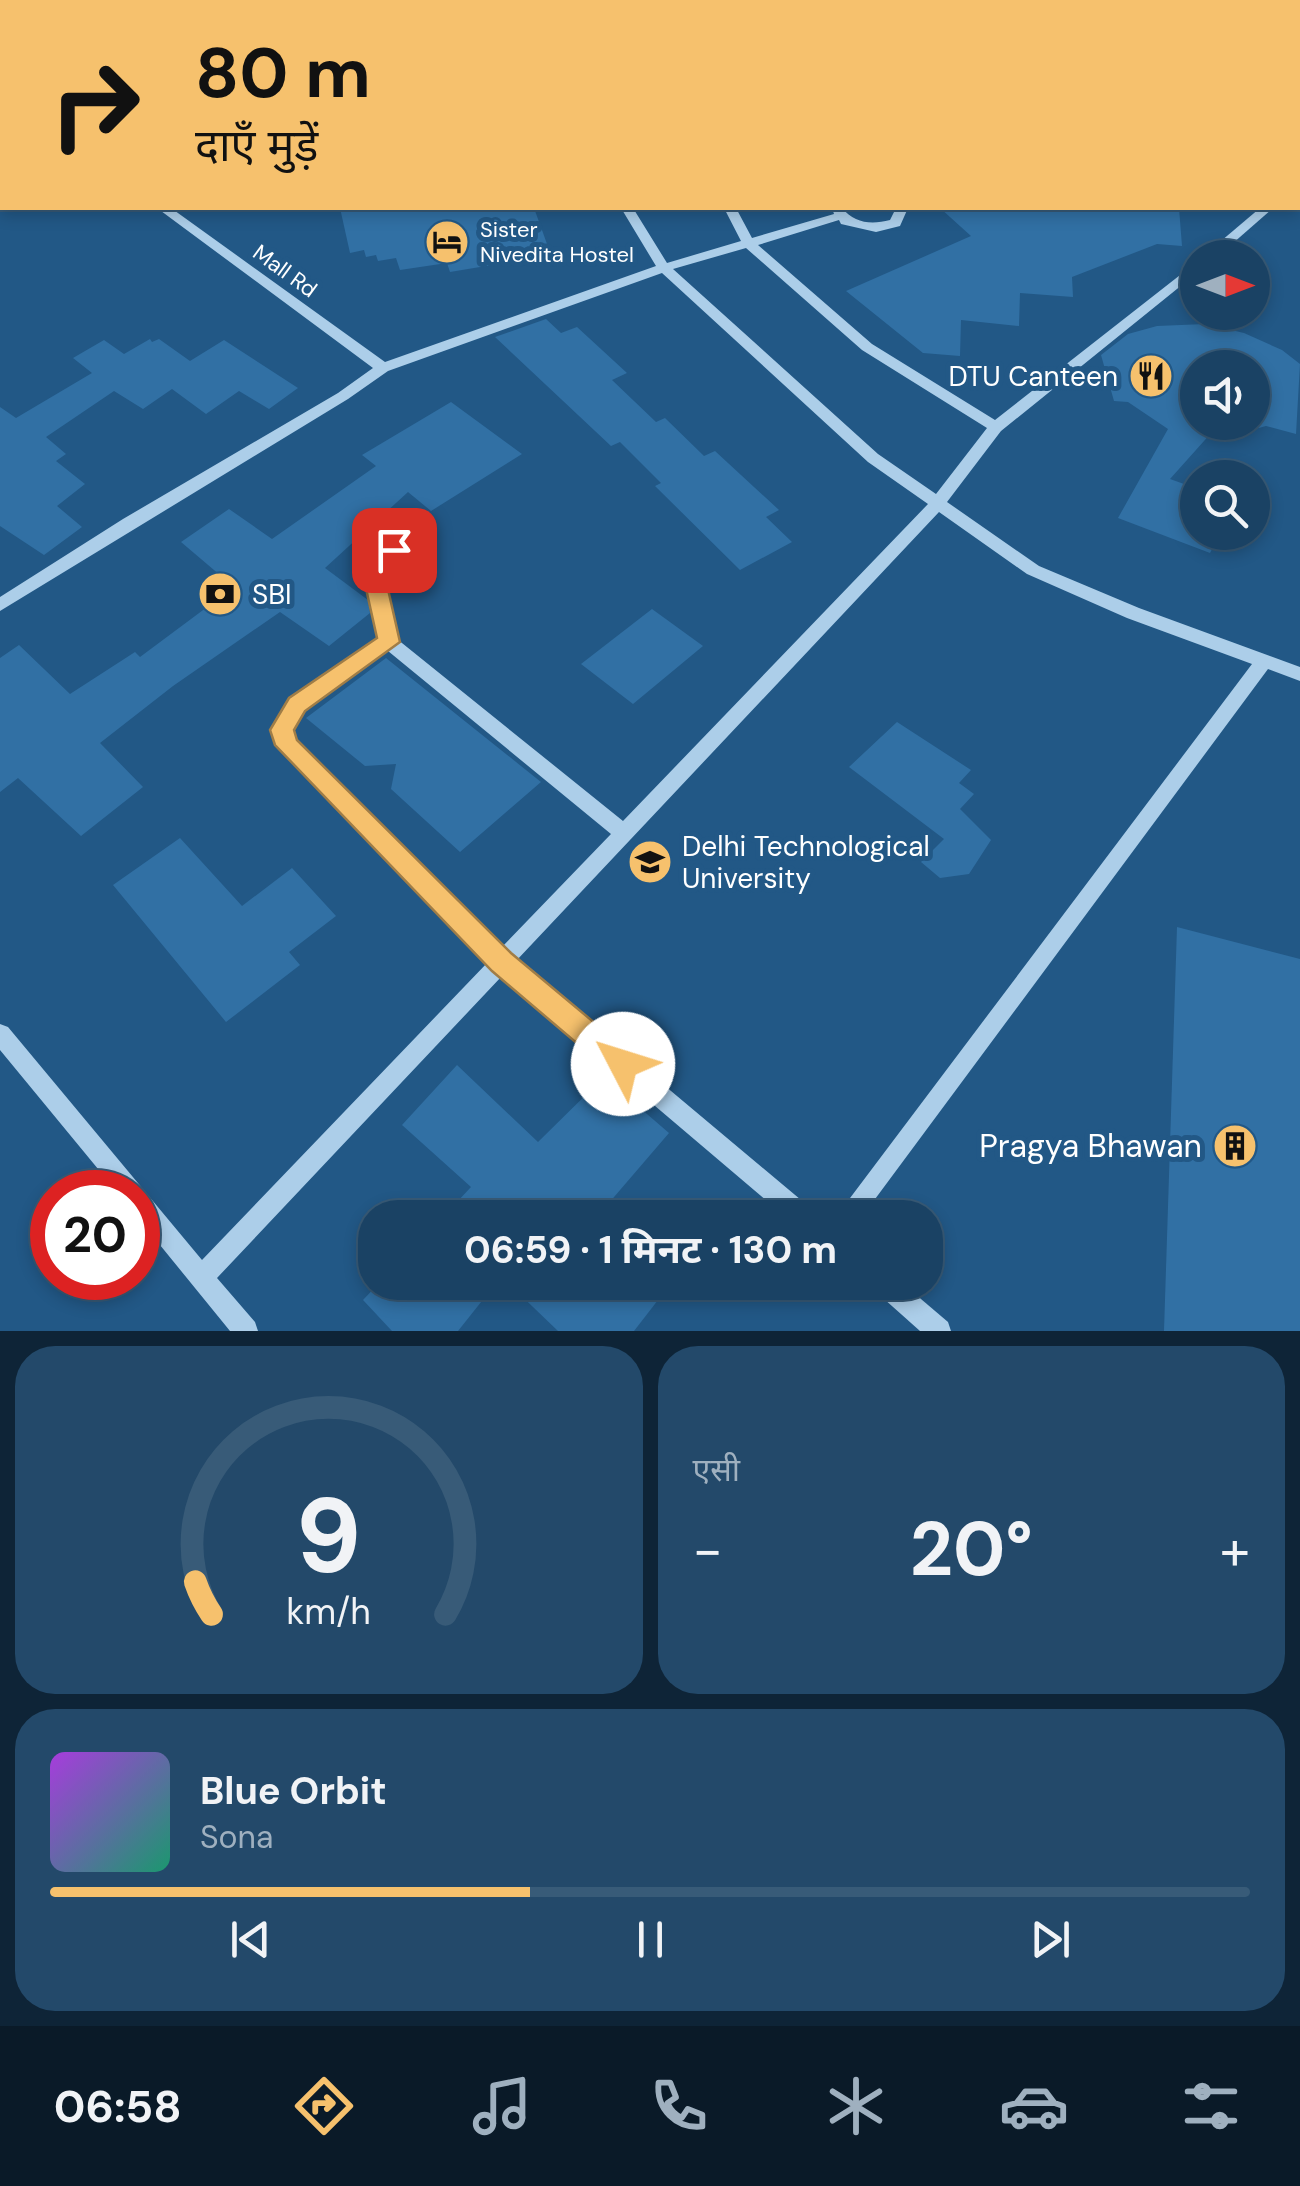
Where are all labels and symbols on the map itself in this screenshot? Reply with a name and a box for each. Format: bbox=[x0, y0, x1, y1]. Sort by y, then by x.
place label: Sister Nivedita Hostel bbox=[480, 215, 634, 269]
hotel icon: Sister Nivedita Hostel bbox=[424, 219, 470, 265]
street label: Mall Rd bbox=[247, 238, 323, 304]
north arrow bbox=[1180, 240, 1270, 330]
restaurant icon: DTU Canteen bbox=[1128, 353, 1174, 399]
place label: DTU Canteen bbox=[948, 358, 1118, 395]
pin bbox=[352, 508, 437, 593]
bank icon: SBI bbox=[197, 571, 243, 617]
place label: SBI bbox=[252, 576, 292, 613]
place label: Delhi Technological University bbox=[682, 828, 930, 897]
school or university icon: Delhi Technological University bbox=[627, 839, 673, 885]
position arrow bbox=[571, 1012, 675, 1116]
building icon: Pragya Bhawan bbox=[1212, 1123, 1258, 1169]
place label: Pragya Bhawan bbox=[979, 1125, 1202, 1167]
speed limit sign: 20 bbox=[30, 1170, 160, 1300]

